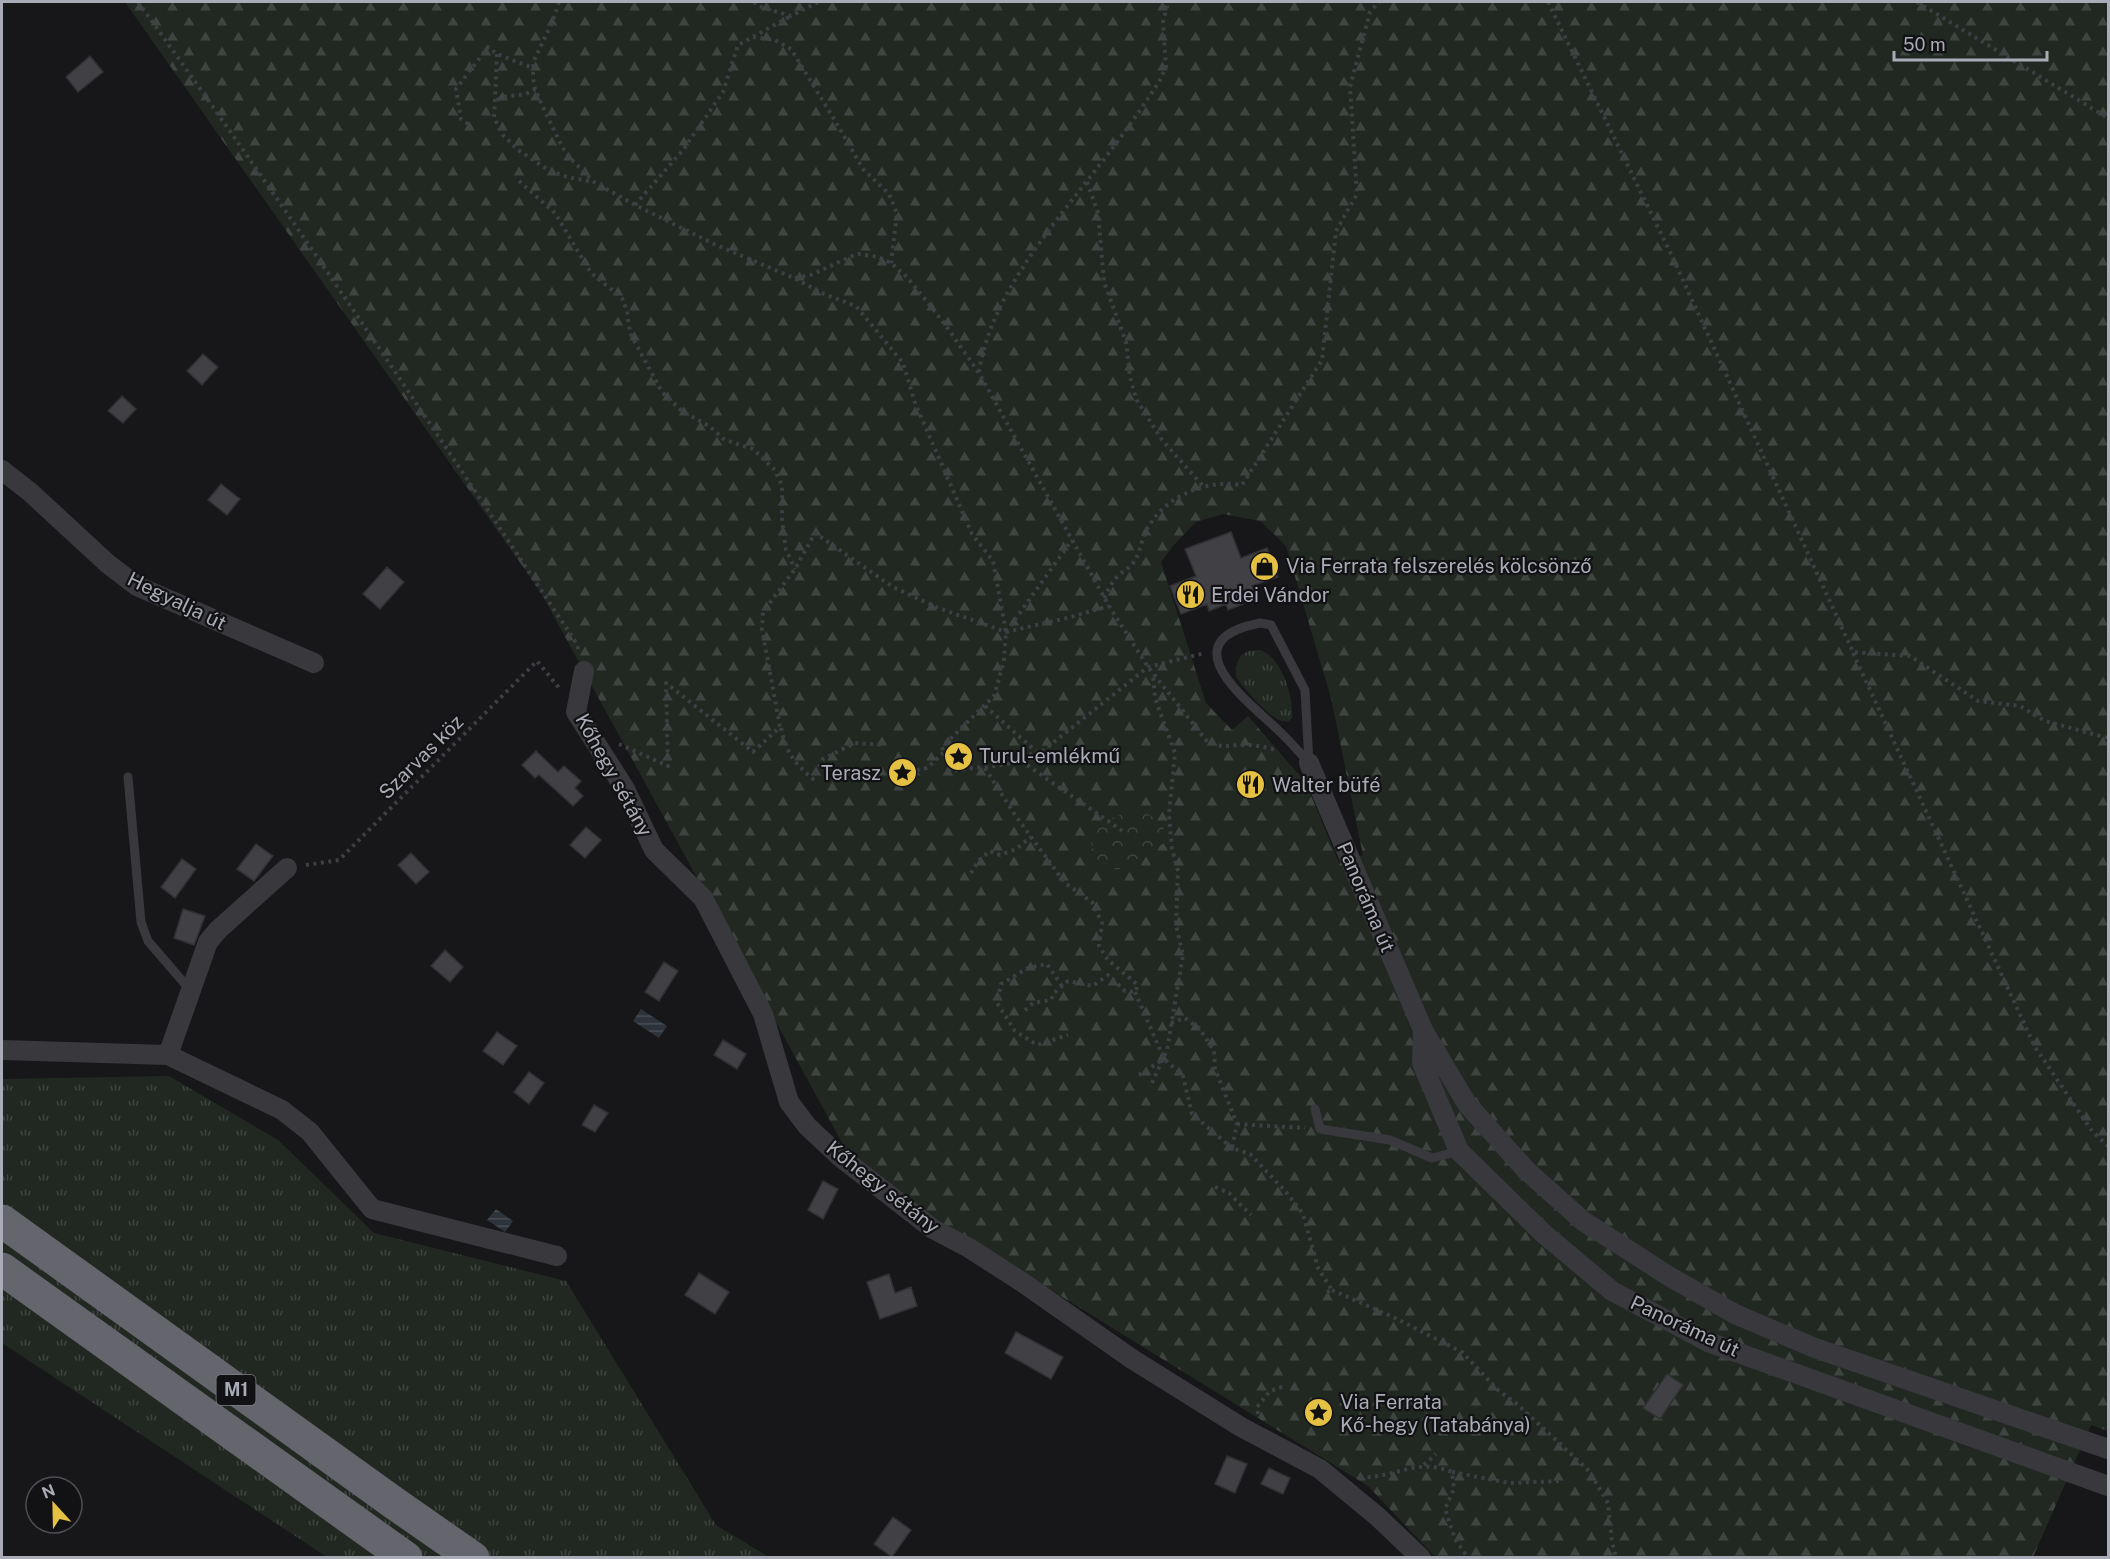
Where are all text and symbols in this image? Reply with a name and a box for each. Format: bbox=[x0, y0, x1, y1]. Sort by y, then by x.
scale bar bbox=[1894, 24, 2047, 62]
text: 50 m bbox=[1903, 34, 1946, 55]
shop icon: Via Ferrata felszerelés kölcsönző bbox=[1249, 550, 1281, 582]
place label: Via Ferrata felszerelés kölcsönző bbox=[1286, 554, 1592, 578]
street label: Hegyalja út bbox=[124, 567, 230, 635]
restaurant icon: Erdei Vándor bbox=[1174, 579, 1206, 611]
place label: Erdei Vándor bbox=[1211, 583, 1330, 607]
street label: Kőhegy sétány bbox=[570, 709, 658, 841]
street label: Szarvas köz bbox=[374, 710, 468, 804]
place icon: Turul-emlékmű bbox=[942, 740, 974, 772]
place label: Turul-emlékmű bbox=[979, 744, 1120, 768]
place icon: Terasz bbox=[886, 757, 918, 789]
place label: Terasz bbox=[821, 761, 881, 785]
restaurant icon: Walter büfé bbox=[1235, 769, 1267, 801]
place label: Walter büfé bbox=[1272, 773, 1381, 797]
street label: Panoráma út bbox=[1332, 838, 1400, 956]
street label: Kőhegy sétány bbox=[822, 1135, 945, 1239]
street label: Panoráma út bbox=[1627, 1290, 1743, 1362]
road number: M1 bbox=[216, 1375, 256, 1405]
place label: Via Ferrata Kő-hegy (Tatabánya) bbox=[1340, 1390, 1531, 1437]
place icon: Via Ferrata Kő-hegy (Tatabánya) bbox=[1303, 1397, 1335, 1429]
north arrow bbox=[24, 1475, 84, 1535]
text: N bbox=[39, 1480, 58, 1503]

